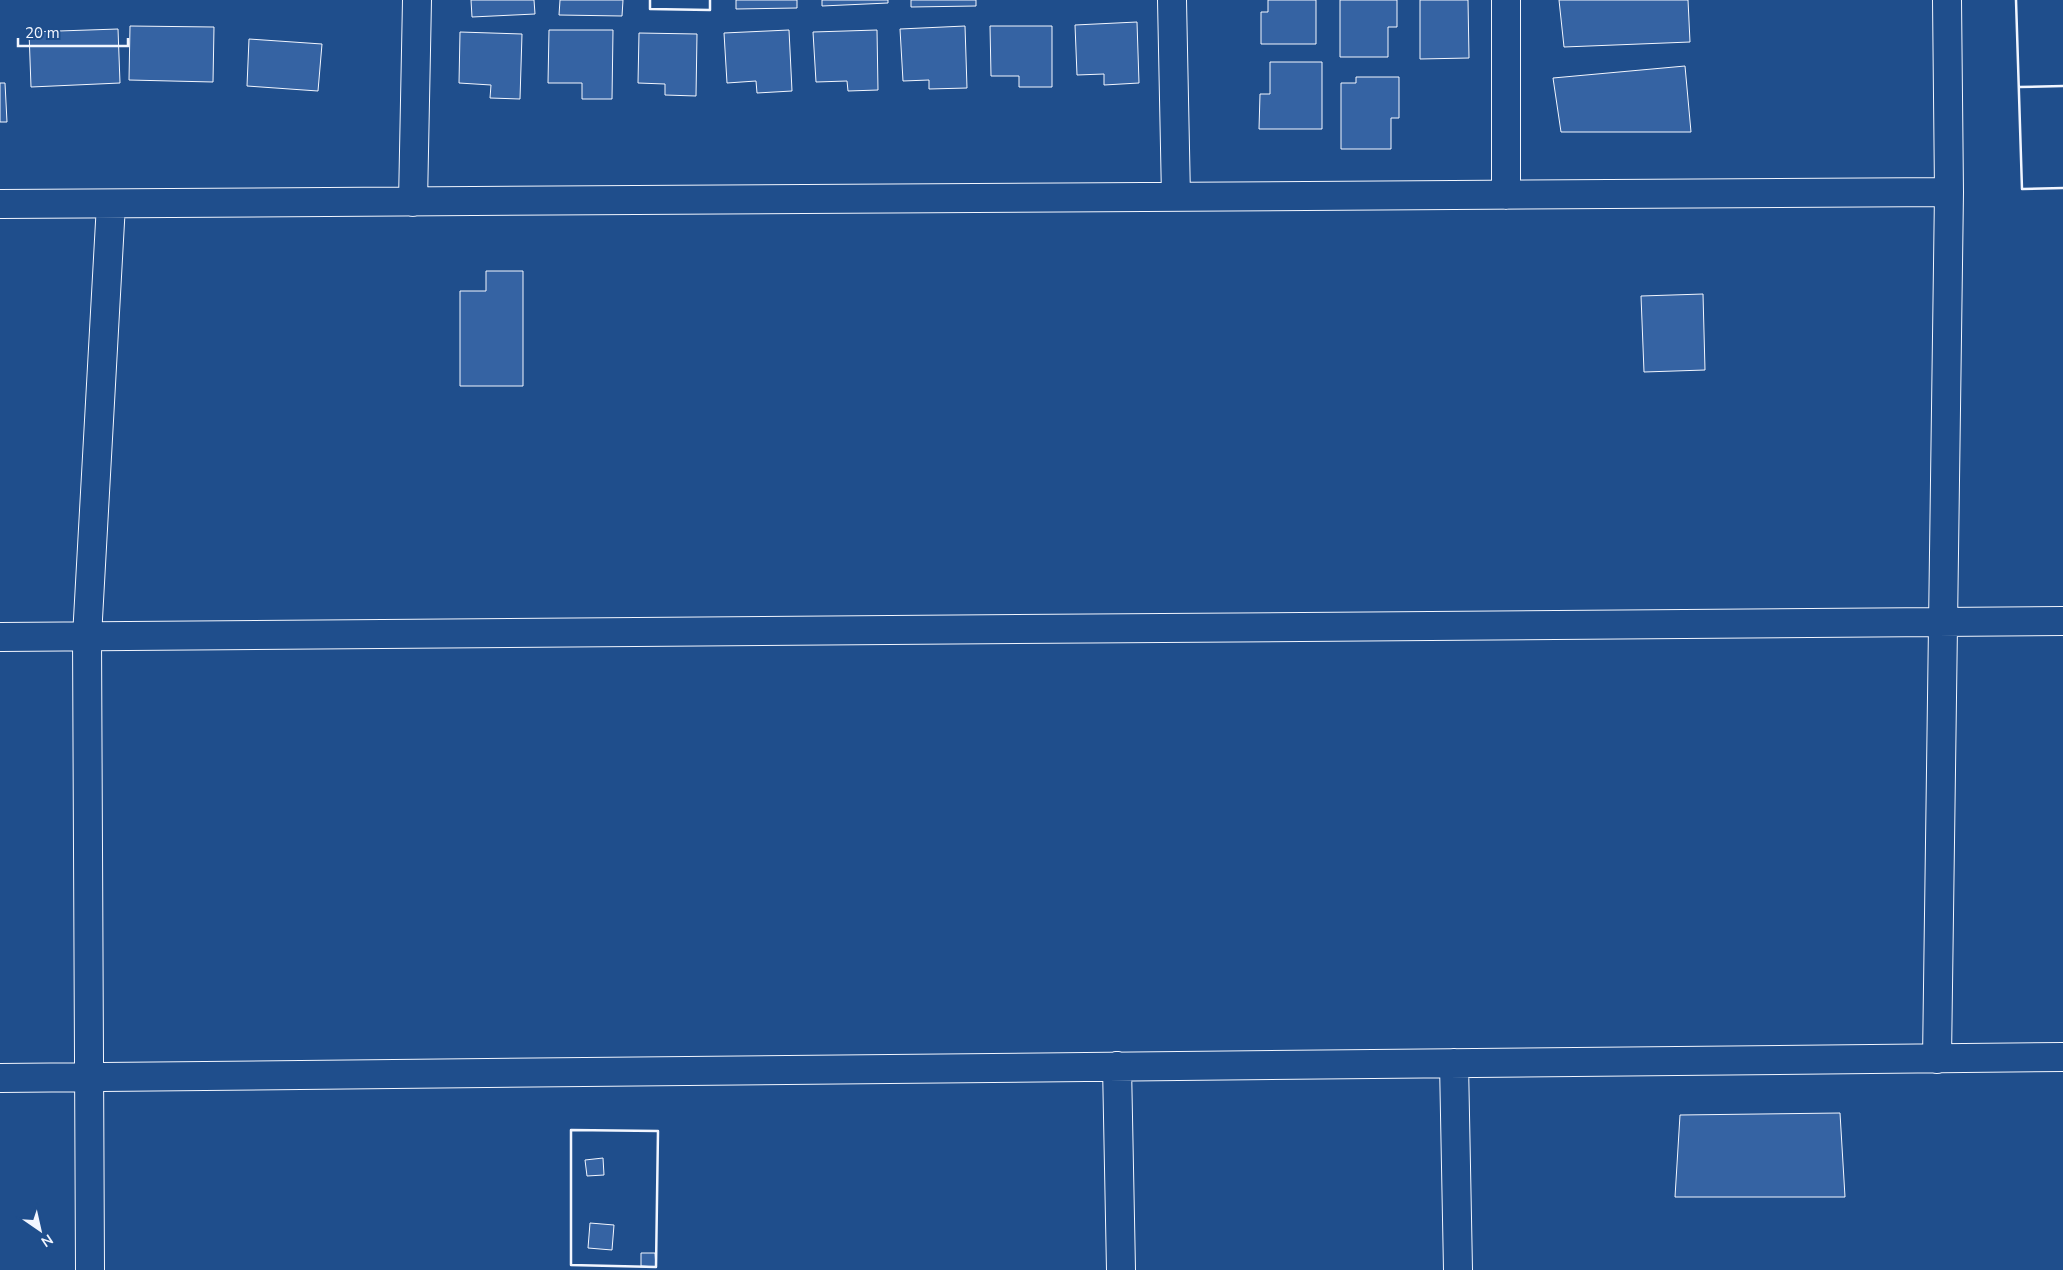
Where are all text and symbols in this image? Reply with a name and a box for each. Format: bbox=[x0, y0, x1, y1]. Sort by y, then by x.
scale bar bbox=[18, 15, 128, 47]
text: 20 m bbox=[25, 23, 60, 43]
north arrow bbox=[15, 1205, 65, 1255]
text: N bbox=[37, 1230, 57, 1251]

